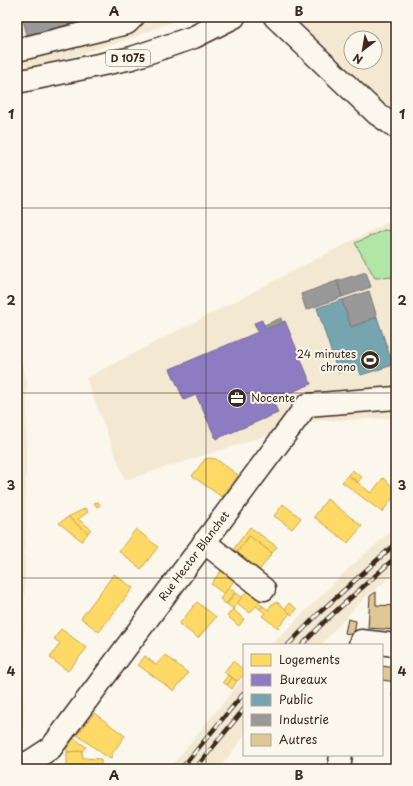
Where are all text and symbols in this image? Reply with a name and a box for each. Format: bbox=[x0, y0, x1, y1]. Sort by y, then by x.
text: A bbox=[109, 1, 119, 20]
text: B bbox=[295, 1, 304, 20]
north arrow bbox=[343, 30, 383, 70]
text: N bbox=[349, 49, 366, 69]
road number: D 1075 bbox=[106, 50, 150, 66]
text: 1 bbox=[8, 104, 14, 123]
text: 1 bbox=[399, 104, 405, 123]
text: 2 bbox=[6, 290, 16, 309]
text: 2 bbox=[397, 290, 407, 309]
place label: 24 minutes chrono bbox=[297, 345, 356, 375]
sports icon: 24 minutes chrono bbox=[359, 349, 381, 371]
office icon: Nocente bbox=[226, 387, 248, 409]
place label: Nocente bbox=[251, 389, 295, 406]
text: 3 bbox=[7, 475, 16, 494]
text: 3 bbox=[398, 475, 407, 494]
street label: Rue Hector Blanchet bbox=[154, 507, 233, 604]
legend bbox=[243, 644, 383, 756]
text: Logements bbox=[279, 650, 340, 668]
text: 4 bbox=[7, 661, 16, 680]
text: 4 bbox=[398, 661, 407, 680]
text: Bureaux bbox=[279, 670, 327, 688]
text: Public bbox=[279, 690, 313, 708]
text: Industrie bbox=[279, 710, 329, 728]
text: Autres bbox=[279, 730, 318, 748]
text: A bbox=[109, 765, 119, 784]
text: B bbox=[295, 765, 304, 784]

